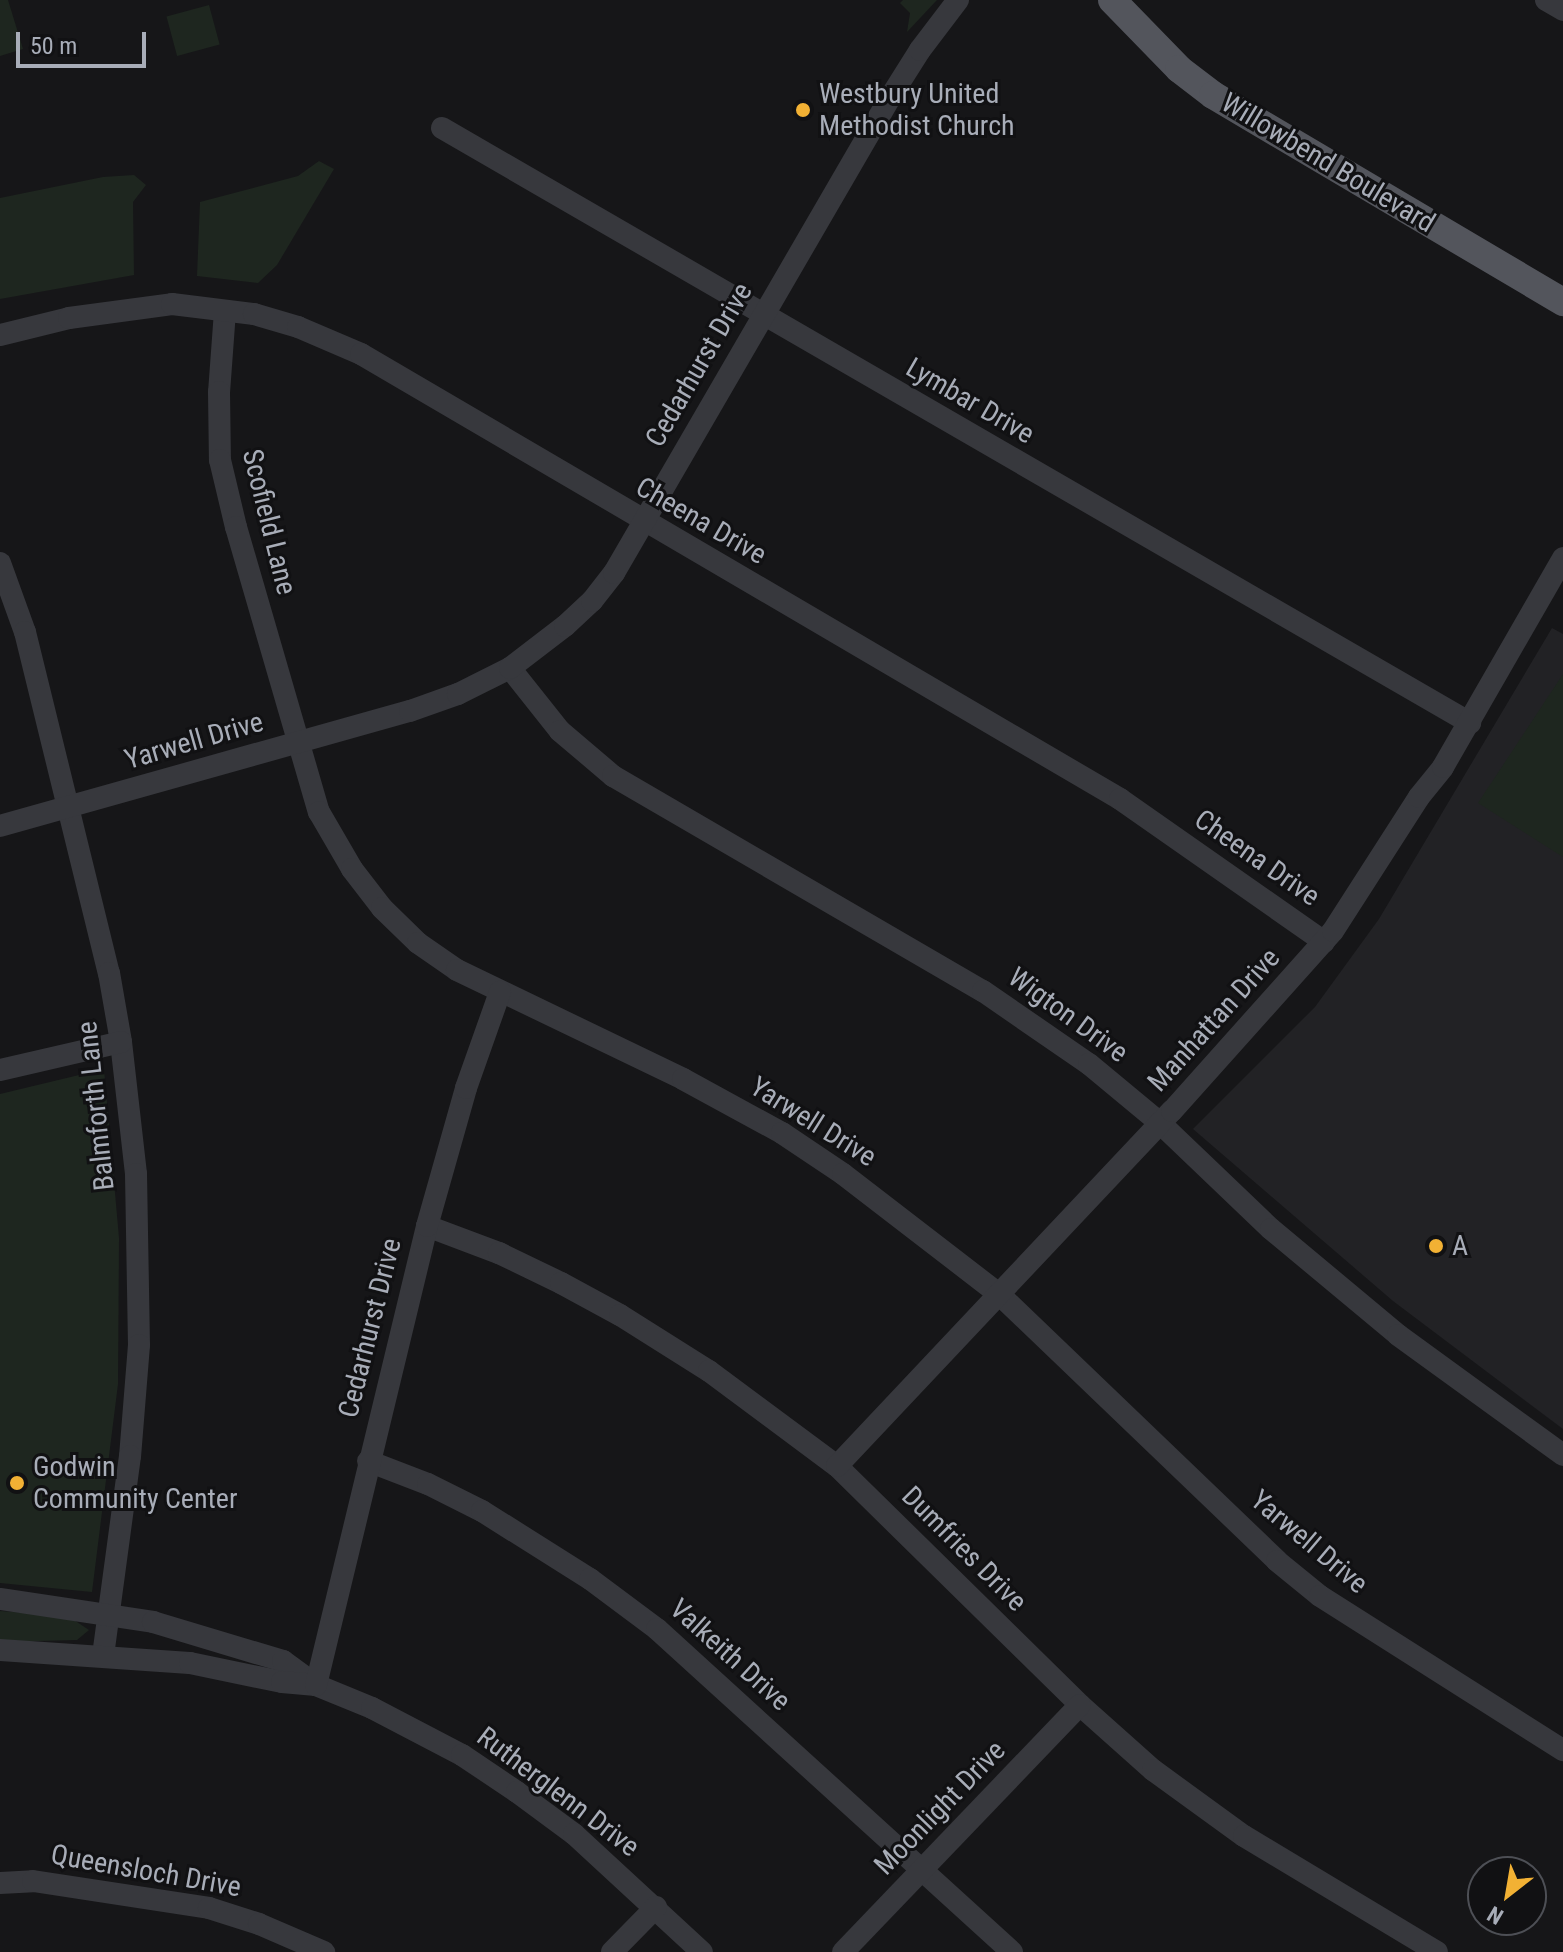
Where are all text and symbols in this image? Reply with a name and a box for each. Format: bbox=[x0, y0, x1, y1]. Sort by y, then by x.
scale bar bbox=[20, 16, 150, 66]
text: 50 m bbox=[30, 32, 77, 60]
place label: Westbury United Methodist Church bbox=[819, 77, 1015, 143]
street label: Willowbend Boulevard bbox=[1215, 86, 1441, 240]
marker: Westbury United Methodist Church bbox=[794, 101, 812, 119]
street label: Cedarhurst Drive bbox=[639, 277, 759, 453]
street label: Lymbar Drive bbox=[900, 351, 1040, 451]
street label: Scofield Lane bbox=[235, 446, 303, 598]
street label: Cheena Drive bbox=[630, 470, 772, 572]
street label: Yarwell Drive bbox=[121, 705, 267, 777]
street label: Cheena Drive bbox=[1188, 803, 1326, 913]
street label: Manhattan Drive bbox=[1141, 942, 1287, 1098]
street label: Wigton Drive bbox=[1002, 960, 1134, 1070]
street label: Balmforth Lane bbox=[70, 1020, 122, 1192]
street label: Yarwell Drive bbox=[744, 1070, 882, 1174]
place label: A bbox=[1452, 1229, 1468, 1263]
street label: Cedarhurst Drive bbox=[331, 1235, 409, 1421]
marker: A bbox=[1427, 1237, 1445, 1255]
place label: Godwin Community Center bbox=[33, 1450, 237, 1516]
marker: Godwin Community Center bbox=[8, 1474, 26, 1492]
street label: Dumfries Drive bbox=[895, 1480, 1033, 1618]
street label: Yarwell Drive bbox=[1244, 1483, 1374, 1601]
street label: Valkeith Drive bbox=[663, 1592, 797, 1718]
street label: Rutherglenn Drive bbox=[470, 1720, 646, 1864]
street label: Moonlight Drive bbox=[868, 1734, 1012, 1882]
street label: Queensloch Drive bbox=[48, 1838, 244, 1904]
north arrow bbox=[1467, 1856, 1547, 1936]
text: N bbox=[1483, 1901, 1508, 1929]

